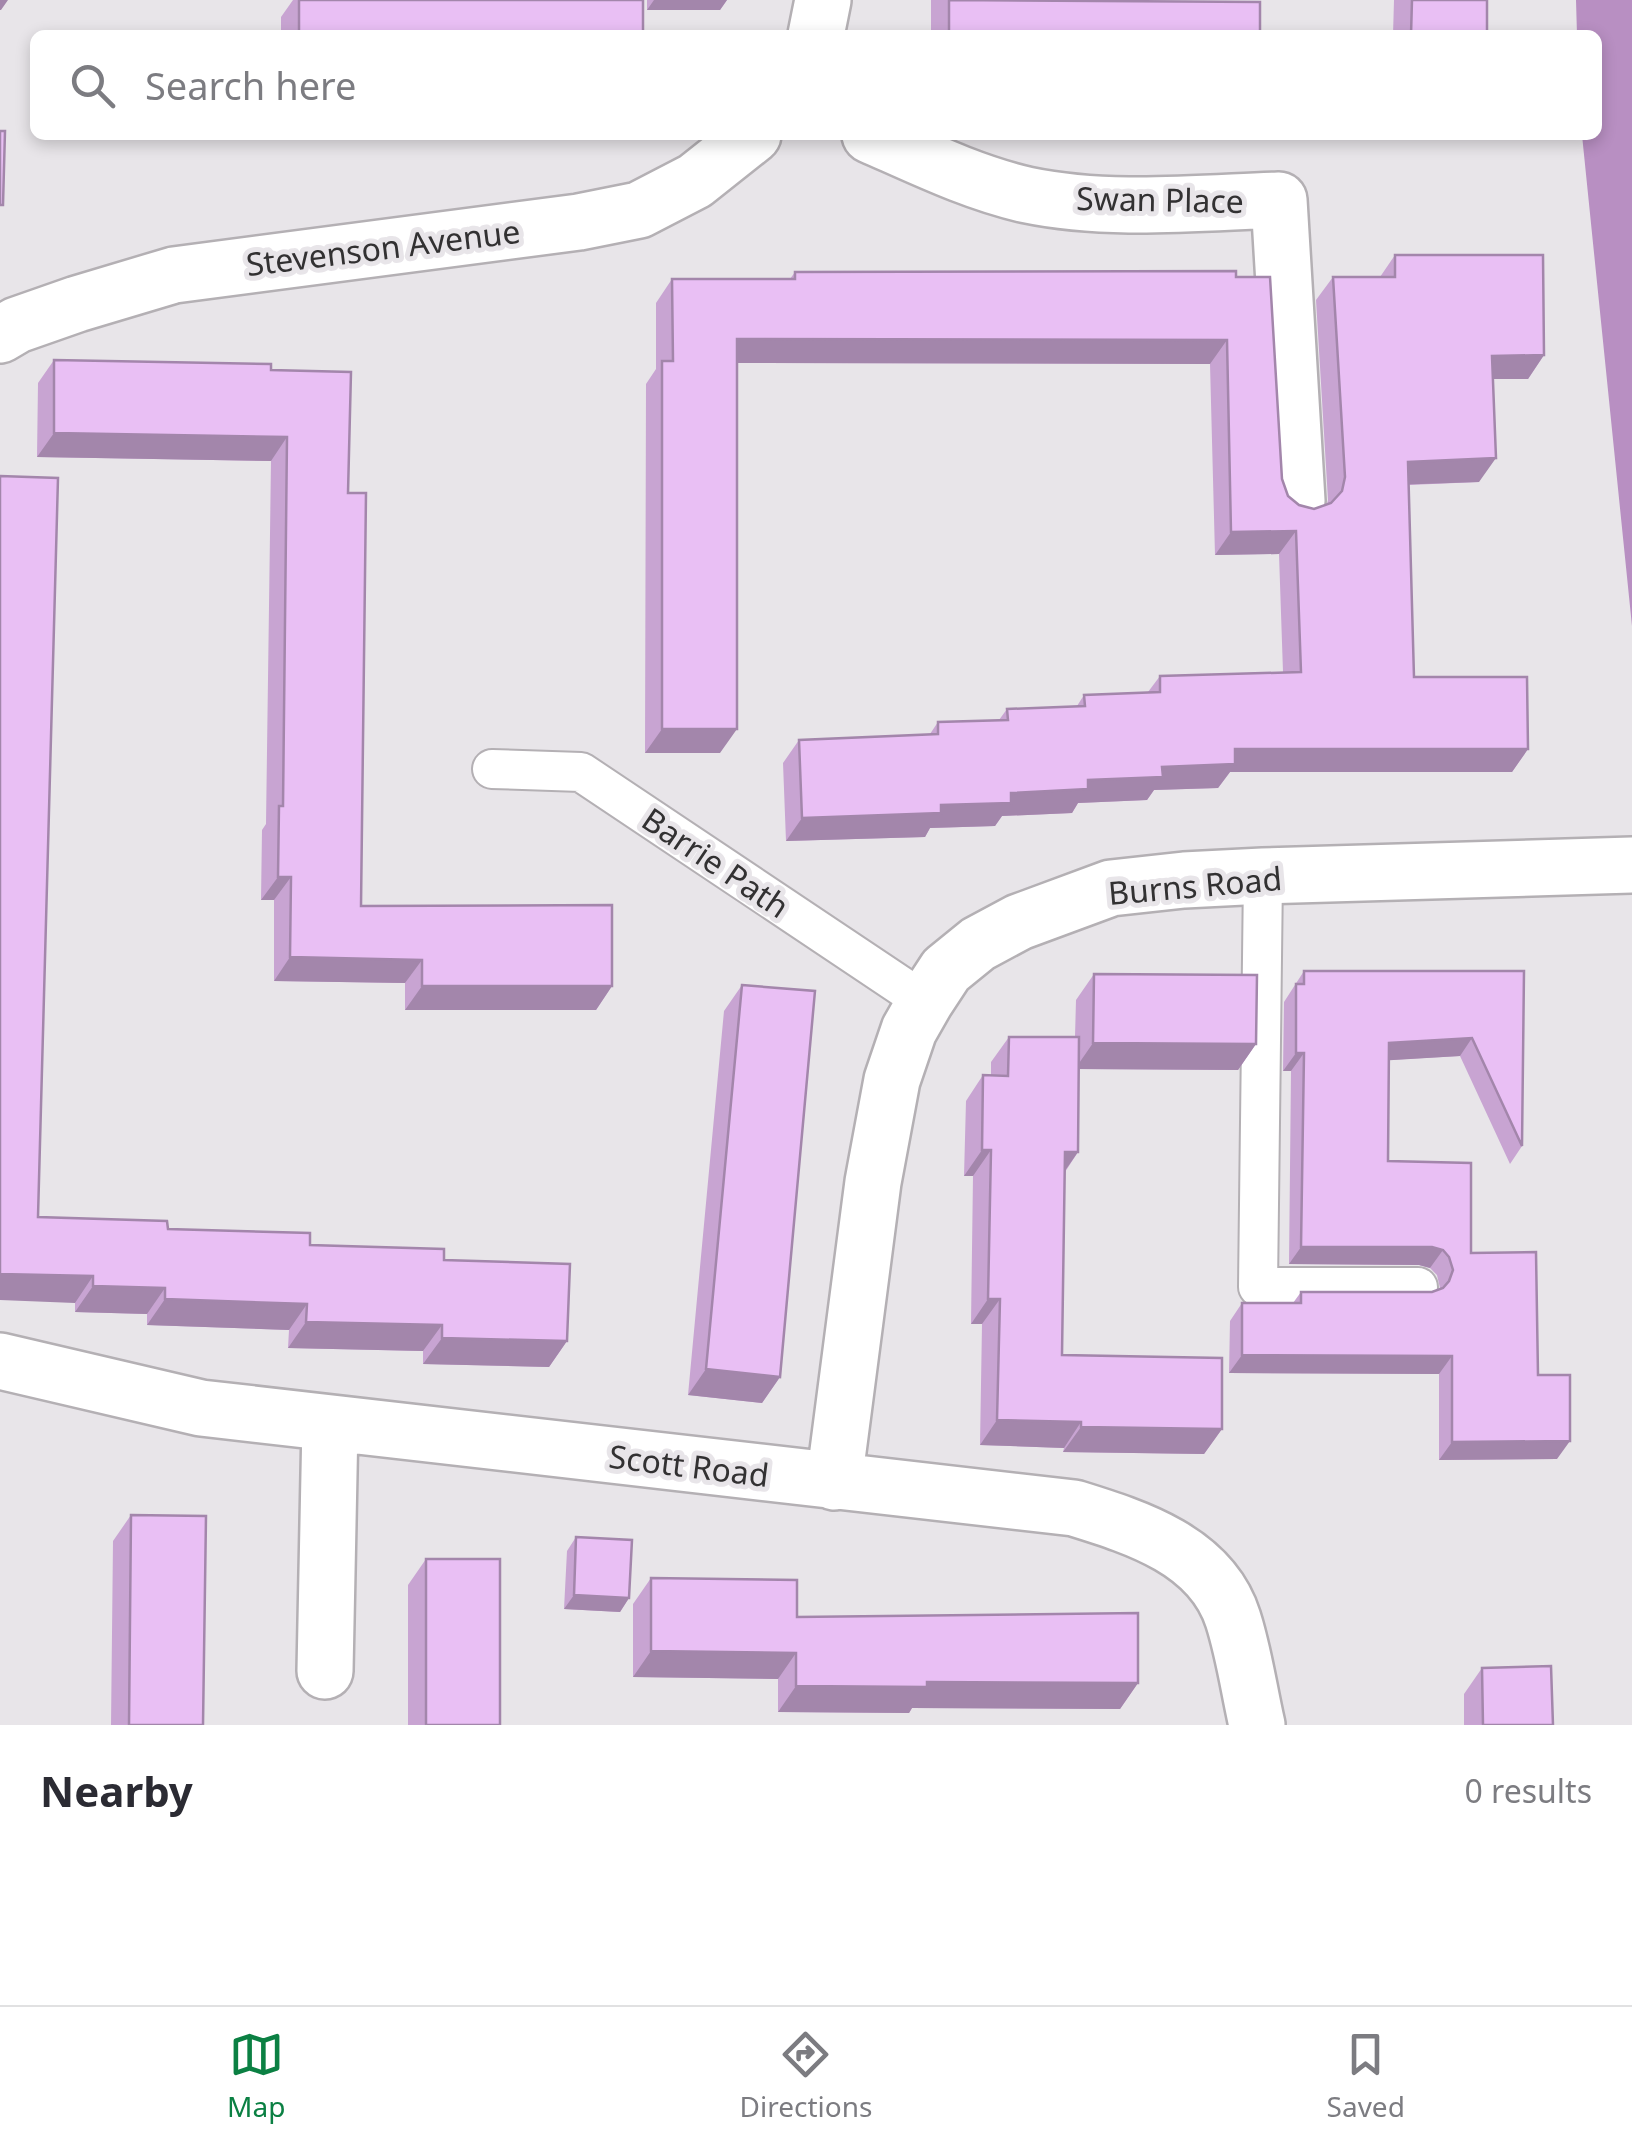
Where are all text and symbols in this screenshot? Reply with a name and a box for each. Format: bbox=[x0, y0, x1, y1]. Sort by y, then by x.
search box bbox=[30, 30, 1602, 140]
icon: search bbox=[65, 58, 120, 113]
text: Search here bbox=[145, 59, 356, 111]
street label: Swan Place bbox=[1076, 176, 1244, 222]
street label: Stevenson Avenue bbox=[244, 209, 522, 285]
street label: Barrie Path bbox=[634, 797, 798, 927]
street label: Burns Road bbox=[1106, 856, 1284, 914]
street label: Scott Road bbox=[607, 1434, 771, 1496]
text: Nearby bbox=[40, 1762, 193, 1819]
text: 0 results bbox=[1465, 1769, 1592, 1812]
tab: Map bbox=[227, 2027, 285, 2125]
tab: Directions bbox=[740, 2027, 872, 2125]
tab: Saved bbox=[1327, 2027, 1405, 2125]

